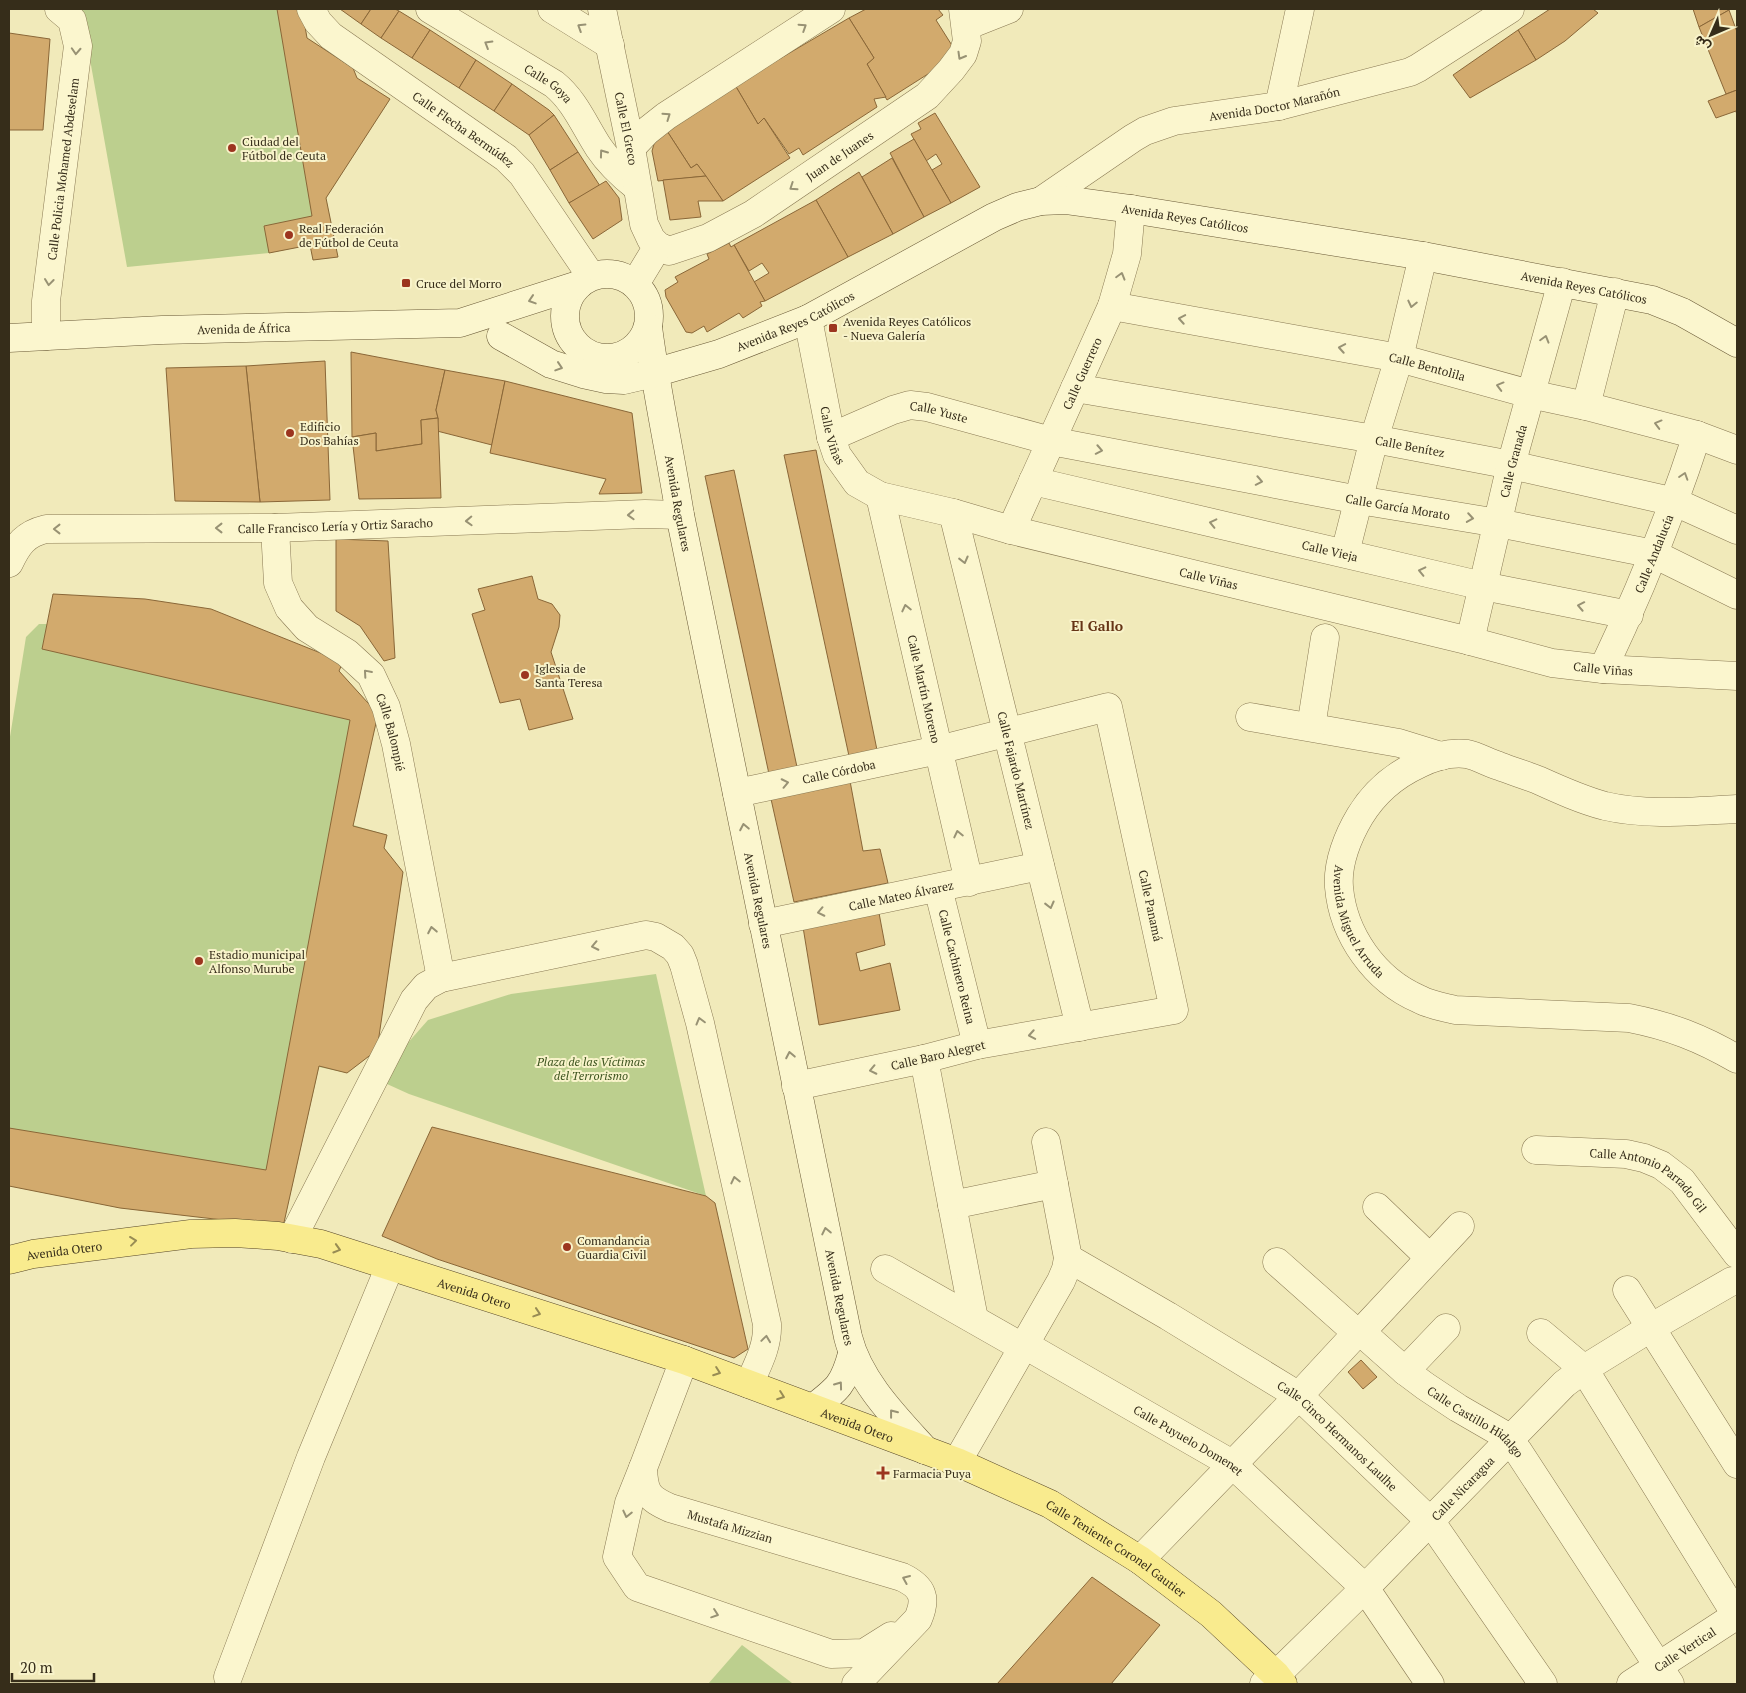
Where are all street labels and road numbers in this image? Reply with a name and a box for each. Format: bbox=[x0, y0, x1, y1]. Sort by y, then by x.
street label: Calle Goya bbox=[522, 60, 576, 106]
street label: Calle Policia Mohamed Abdeselam bbox=[44, 76, 82, 261]
street label: Avenida Doctor Marañón bbox=[1208, 83, 1341, 123]
street label: Calle Flecha Bermúdez bbox=[410, 88, 518, 170]
street label: Calle El Greco bbox=[612, 90, 641, 167]
street label: Juan de Juanes bbox=[803, 127, 876, 184]
street label: Avenida Reyes Católicos bbox=[1121, 200, 1250, 235]
street label: Avenida Reyes Católicos bbox=[1520, 267, 1649, 306]
street label: Avenida Reyes Católicos bbox=[734, 288, 857, 354]
street label: Avenida de África bbox=[197, 319, 291, 337]
street label: Calle Guerrero bbox=[1059, 334, 1105, 412]
street label: Calle Bentolila bbox=[1388, 349, 1467, 383]
street label: Calle Yuste bbox=[909, 398, 970, 425]
street label: Calle Viñas bbox=[818, 405, 849, 467]
street label: Calle Granada bbox=[1496, 423, 1529, 499]
street label: Calle Benítez bbox=[1374, 432, 1446, 460]
street label: Avenida Regulares bbox=[662, 454, 695, 553]
street label: Calle García Morato bbox=[1344, 490, 1452, 523]
street label: Calle Andalucía bbox=[1631, 512, 1676, 595]
street label: Calle Francisco Lería y Ortiz Saracho bbox=[238, 515, 434, 536]
street label: Calle Vieja bbox=[1301, 537, 1360, 564]
street label: Calle Viñas bbox=[1178, 564, 1240, 592]
street label: Calle Martín Moreno bbox=[905, 633, 944, 745]
street label: Calle Viñas bbox=[1572, 658, 1633, 678]
street label: Calle Balompié bbox=[373, 691, 409, 773]
street label: Calle Fajardo Martínez bbox=[995, 710, 1038, 831]
street label: Calle Córdoba bbox=[801, 756, 877, 786]
street label: Avenida Regulares bbox=[742, 851, 776, 950]
street label: Avenida Miguel Arruda bbox=[1331, 864, 1388, 981]
street label: Calle Panamá bbox=[1136, 868, 1166, 943]
street label: Calle Mateo Álvarez bbox=[847, 877, 955, 913]
street label: Calle Cachinero Reina bbox=[936, 908, 979, 1026]
street label: Calle Baro Alegret bbox=[889, 1037, 987, 1073]
street label: Calle Antonio Parrado Gil bbox=[1589, 1145, 1711, 1215]
street label: Avenida Otero bbox=[24, 1238, 103, 1263]
street label: Avenida Regulares bbox=[823, 1248, 857, 1347]
street label: Avenida Otero bbox=[436, 1274, 513, 1312]
street label: Calle Cinco Hermanos Laulhe bbox=[1275, 1377, 1401, 1494]
street label: Calle Castillo Hidalgo bbox=[1425, 1382, 1528, 1460]
street label: Calle Puyuelo Domenet bbox=[1131, 1402, 1247, 1479]
street label: Avenida Otero bbox=[819, 1404, 896, 1445]
street label: Calle Nicaragua bbox=[1428, 1453, 1497, 1523]
street label: Calle Teniente Coronel Gautier bbox=[1043, 1496, 1190, 1600]
street label: Mustafa Mizzian bbox=[686, 1506, 775, 1546]
street label: Calle Vertical bbox=[1651, 1623, 1719, 1675]

